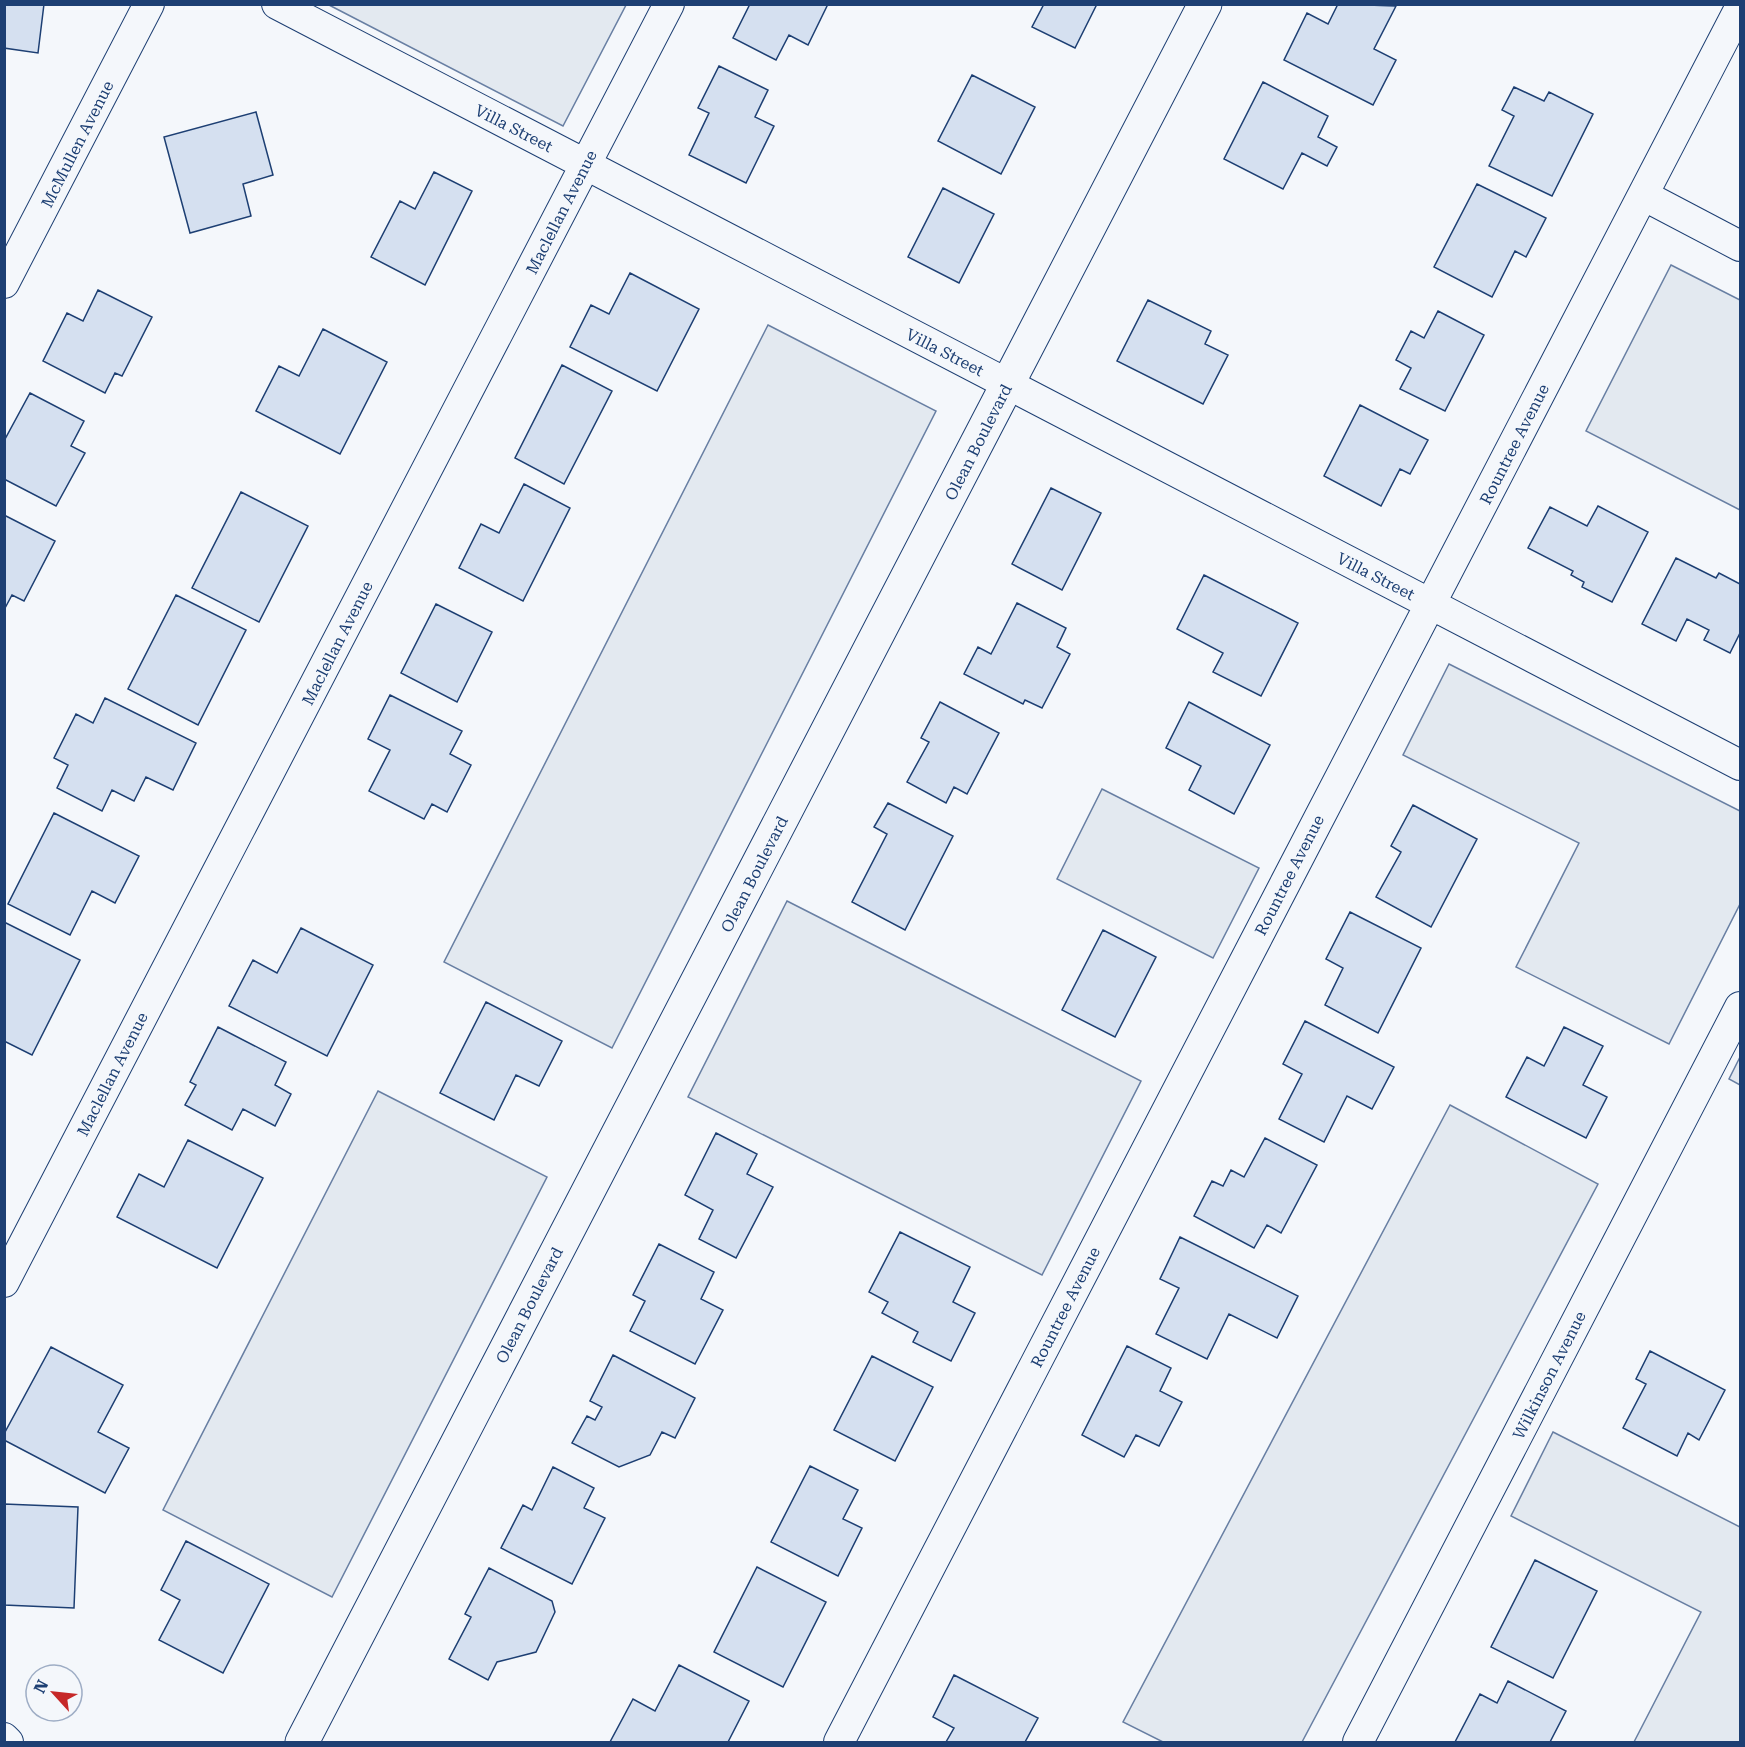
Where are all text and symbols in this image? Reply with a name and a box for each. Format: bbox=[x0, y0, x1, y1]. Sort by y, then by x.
street label: McMullen Avenue bbox=[37, 78, 118, 211]
street label: Villa Street bbox=[472, 101, 556, 156]
street label: Maclellan Avenue bbox=[522, 147, 601, 277]
street label: Villa Street bbox=[903, 325, 987, 380]
street label: Olean Boulevard bbox=[941, 381, 1016, 503]
street label: Rountree Avenue bbox=[1476, 381, 1553, 508]
street label: Villa Street bbox=[1334, 549, 1418, 604]
street label: Maclellan Avenue bbox=[298, 578, 377, 708]
street label: Rountree Avenue bbox=[1251, 812, 1328, 939]
street label: Olean Boulevard bbox=[717, 813, 792, 935]
street label: Maclellan Avenue bbox=[73, 1009, 152, 1139]
street label: Olean Boulevard bbox=[492, 1244, 567, 1366]
street label: Rountree Avenue bbox=[1027, 1244, 1104, 1371]
street label: Wilkinson Avenue bbox=[1509, 1308, 1590, 1442]
north arrow bbox=[24, 1663, 84, 1723]
text: N bbox=[30, 1677, 52, 1696]

